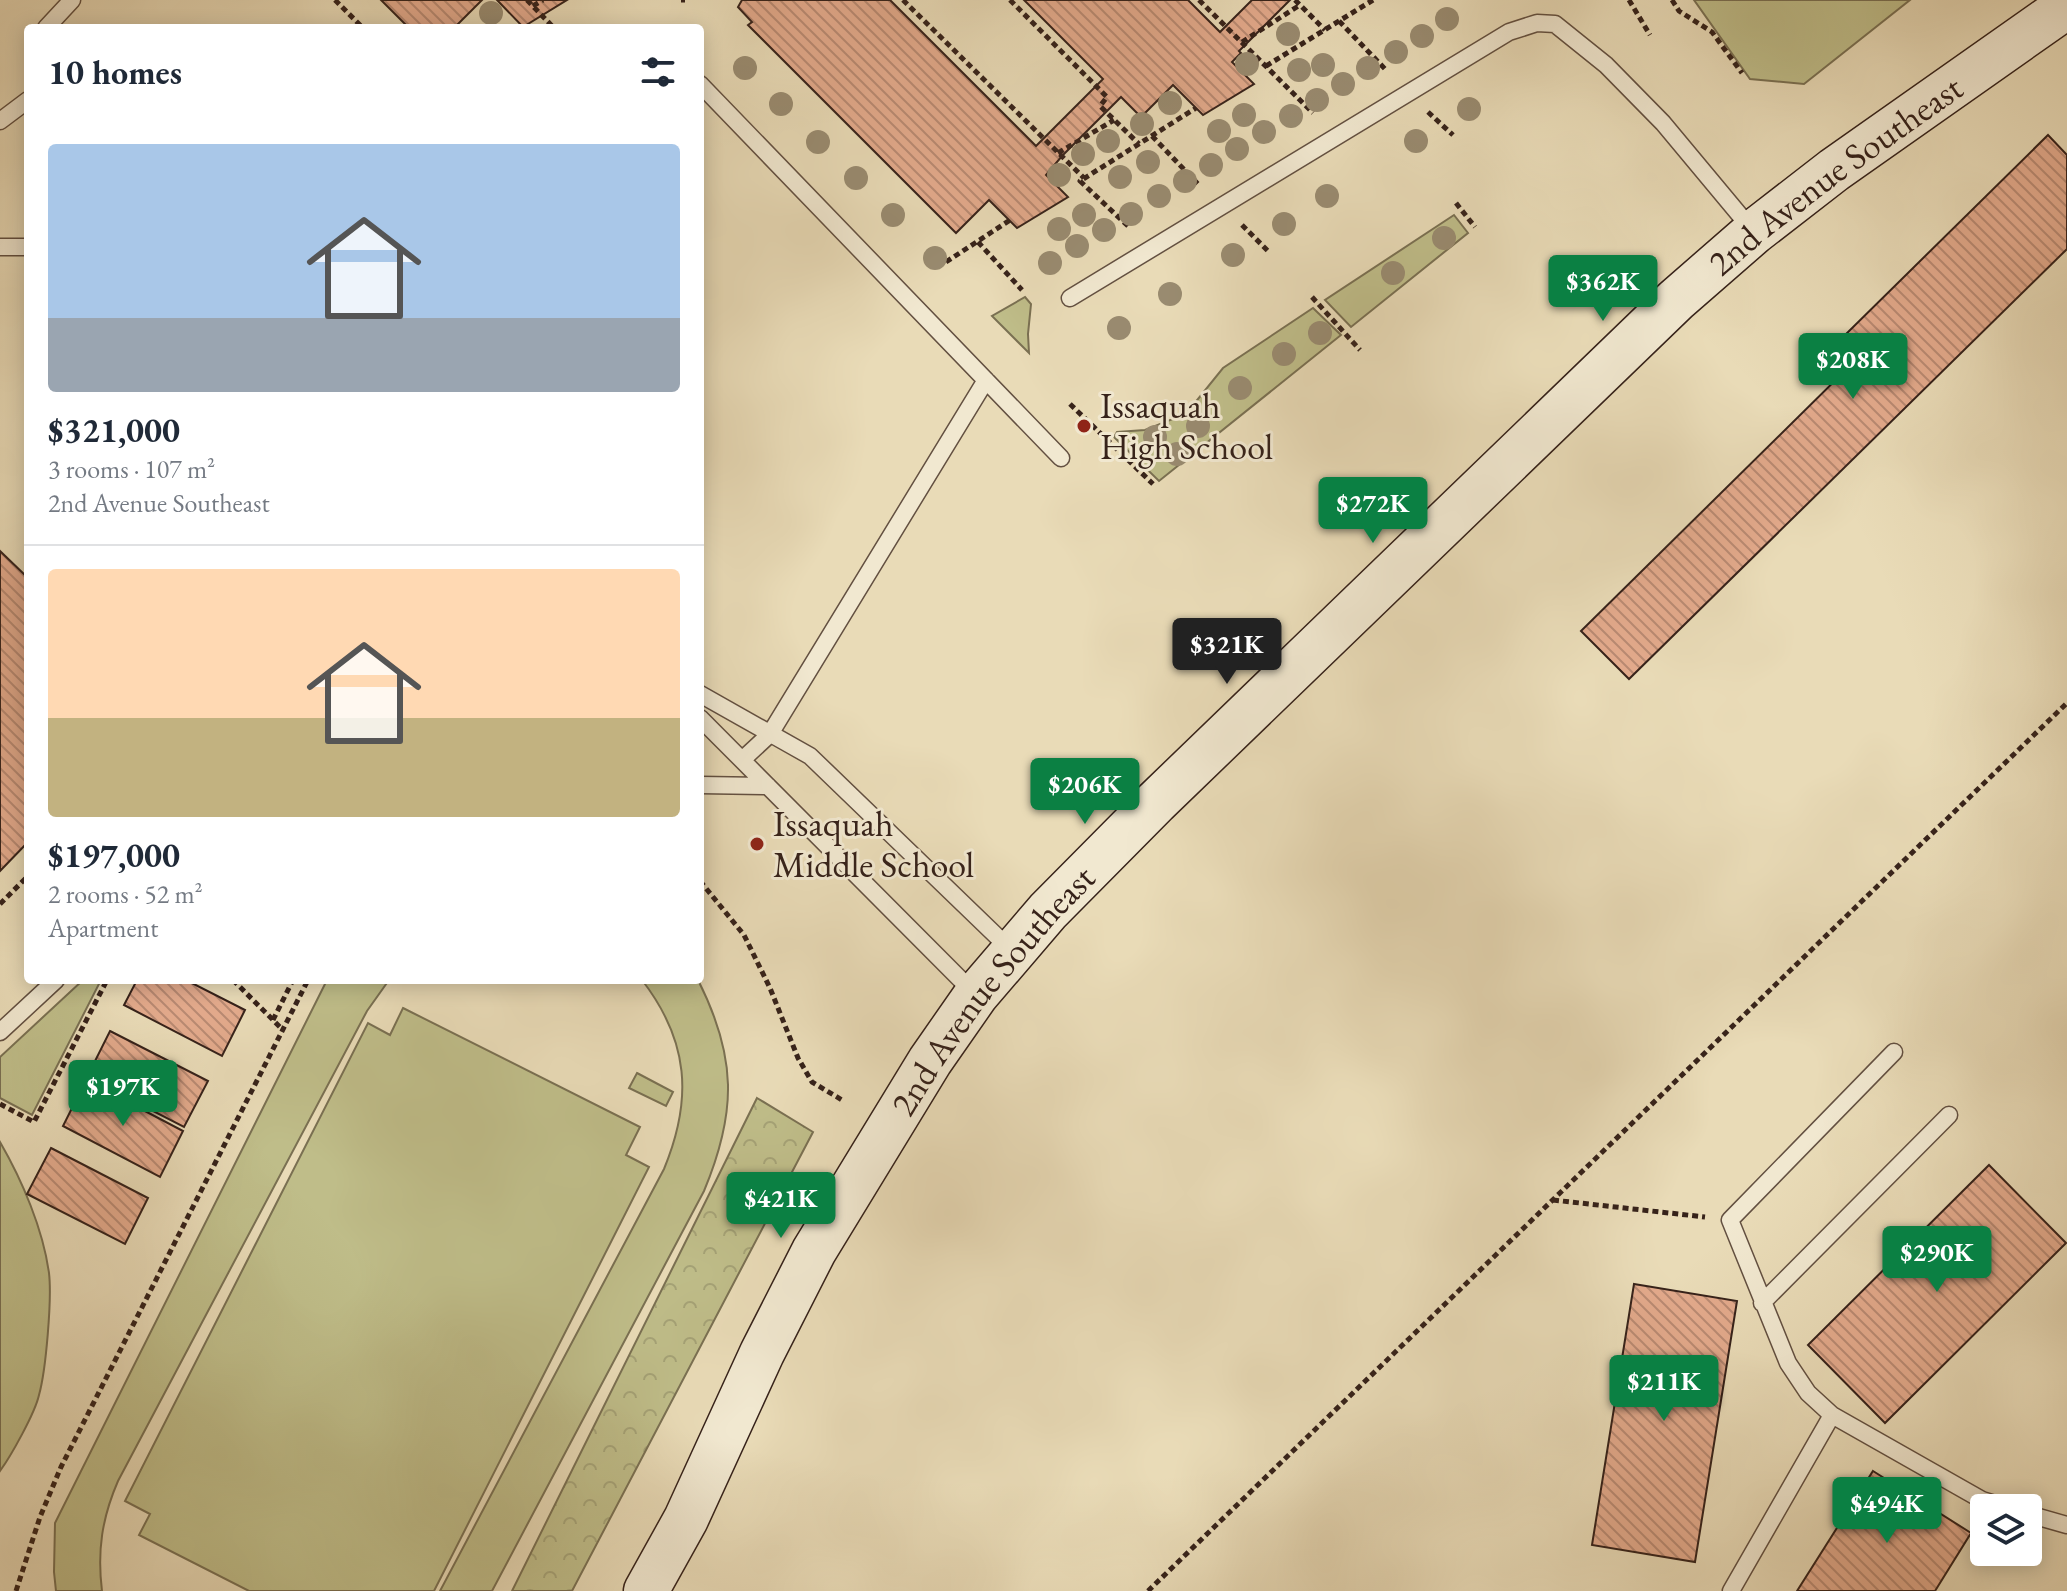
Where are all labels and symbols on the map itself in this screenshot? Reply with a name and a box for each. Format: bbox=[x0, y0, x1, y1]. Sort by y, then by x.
street label: 2nd Avenue Southeast bbox=[1698, 63, 1972, 285]
pin: $362K bbox=[1547, 255, 1659, 323]
pin: $208K bbox=[1797, 333, 1909, 401]
place label: Issaquah High School bbox=[1100, 382, 1273, 470]
marker: Issaquah High School bbox=[1075, 417, 1093, 435]
pin: $272K bbox=[1317, 477, 1429, 545]
pin: $321K bbox=[1171, 618, 1283, 686]
pin: $206K bbox=[1029, 758, 1141, 826]
place label: Issaquah Middle School bbox=[773, 800, 974, 888]
marker: Issaquah Middle School bbox=[748, 835, 766, 853]
street label: 2nd Avenue Southeast bbox=[879, 854, 1105, 1124]
pin: $197K bbox=[67, 1060, 179, 1128]
pin: $421K bbox=[725, 1172, 837, 1240]
pin: $290K bbox=[1881, 1226, 1993, 1294]
pin: $211K bbox=[1608, 1355, 1720, 1423]
pin: $494K bbox=[1831, 1477, 1943, 1545]

